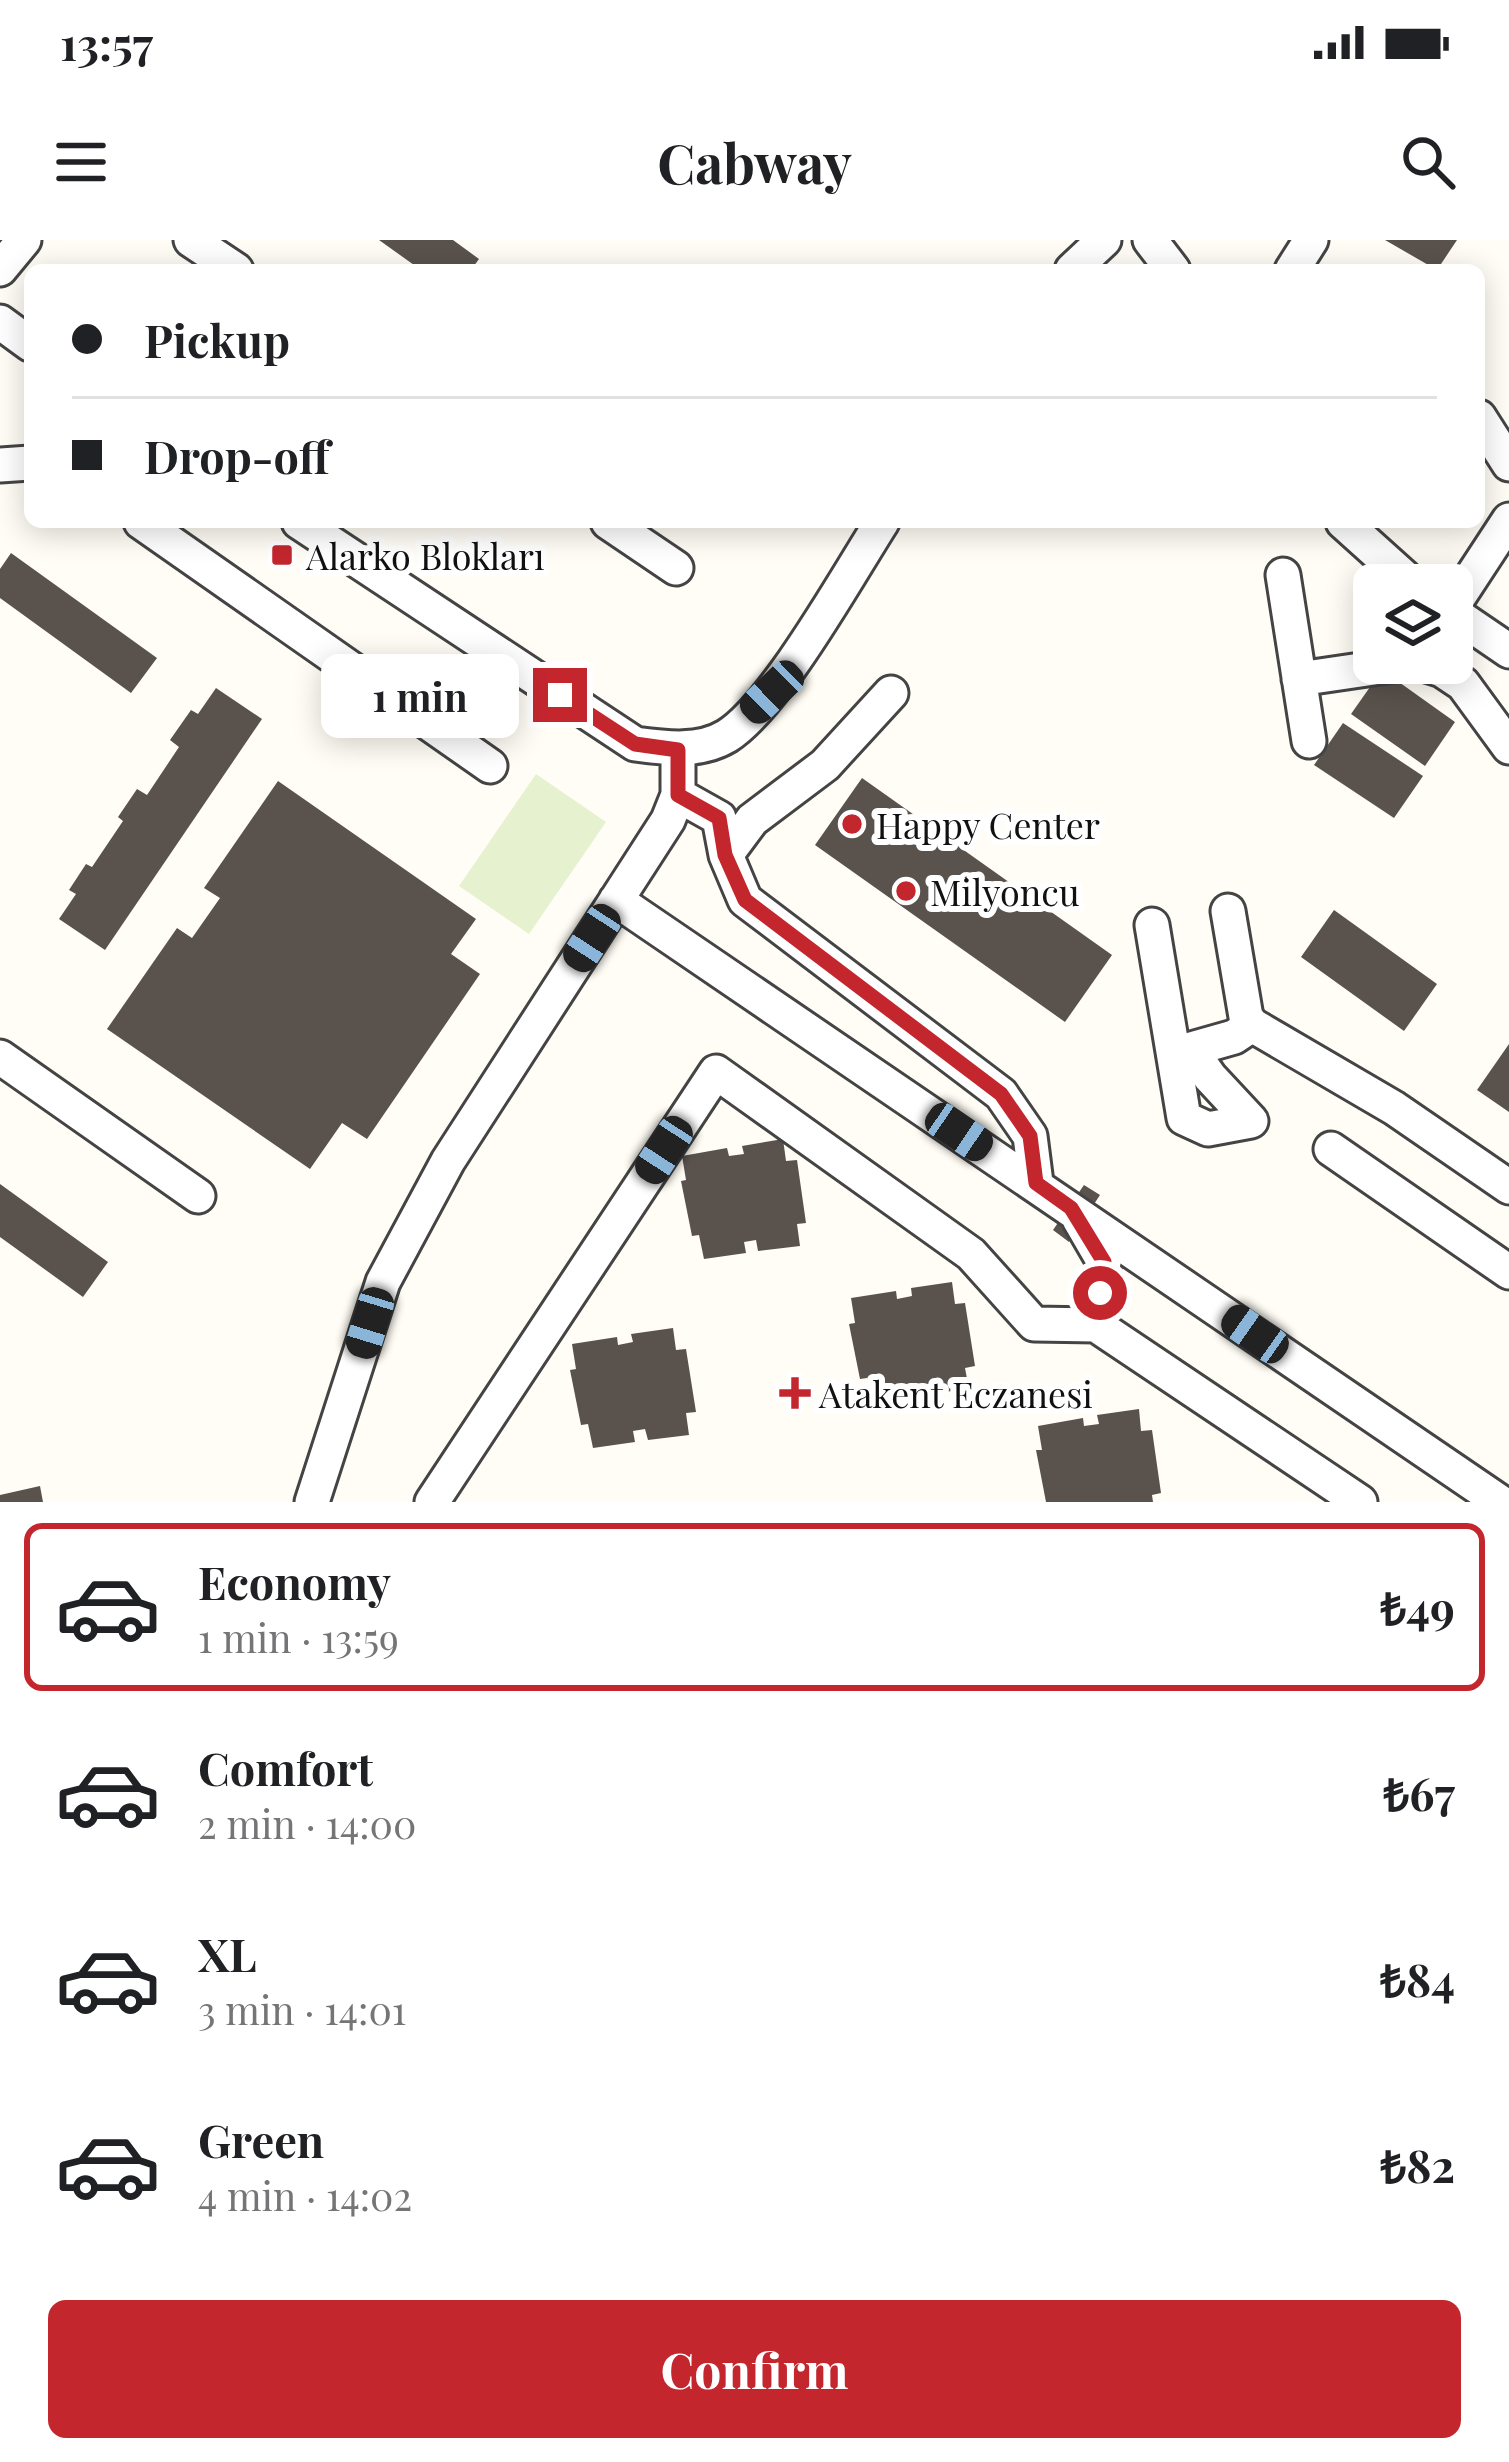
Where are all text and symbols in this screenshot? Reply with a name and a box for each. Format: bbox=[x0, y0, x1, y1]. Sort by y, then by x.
text: 13:57 bbox=[60, 12, 153, 72]
text: Cabway bbox=[657, 126, 852, 198]
icon: menu bbox=[48, 129, 114, 195]
icon: search bbox=[1395, 129, 1461, 195]
text: Pickup bbox=[144, 309, 290, 369]
text: Drop-off bbox=[144, 425, 330, 485]
place label: Alarko Blokları bbox=[305, 531, 545, 579]
marker: Alarko Blokları bbox=[269, 542, 295, 568]
map controls bbox=[1353, 564, 1473, 684]
button: layers bbox=[1353, 564, 1473, 684]
callout: 1 min bbox=[320, 653, 518, 737]
car bbox=[734, 654, 810, 730]
route end bbox=[533, 668, 587, 722]
text: 1 min bbox=[372, 670, 468, 722]
place label: Happy Center bbox=[876, 800, 1100, 848]
marker: Happy Center bbox=[839, 811, 865, 837]
place label: Milyoncu bbox=[930, 867, 1080, 915]
marker: Milyoncu bbox=[893, 878, 919, 904]
car bbox=[557, 898, 627, 978]
car bbox=[919, 1097, 999, 1167]
car bbox=[629, 1110, 699, 1190]
route start bbox=[1073, 1266, 1127, 1320]
car bbox=[342, 1283, 398, 1363]
car bbox=[1215, 1299, 1295, 1369]
place label: Atakent Eczanesi bbox=[818, 1369, 1093, 1417]
marker: Atakent Eczanesi bbox=[782, 1380, 808, 1406]
text: Economy bbox=[198, 1551, 391, 1611]
icon: car bbox=[54, 1553, 162, 1661]
text: ₺49 bbox=[1381, 1576, 1455, 1636]
text: 1 min · 13:59 bbox=[198, 1611, 399, 1663]
text: Comfort bbox=[198, 1737, 373, 1797]
icon: car bbox=[54, 1739, 162, 1847]
text: ₺67 bbox=[1384, 1762, 1455, 1822]
text: 2 min · 14:00 bbox=[198, 1797, 416, 1849]
text: XL bbox=[198, 1923, 257, 1983]
icon: car bbox=[54, 1925, 162, 2033]
text: ₺84 bbox=[1380, 1948, 1455, 2008]
text: 3 min · 14:01 bbox=[198, 1983, 406, 2035]
text: Green bbox=[198, 2109, 324, 2169]
icon: car bbox=[54, 2111, 162, 2219]
text: ₺82 bbox=[1380, 2134, 1455, 2194]
text: 4 min · 14:02 bbox=[198, 2169, 412, 2221]
button: Confirm bbox=[48, 2300, 1461, 2438]

